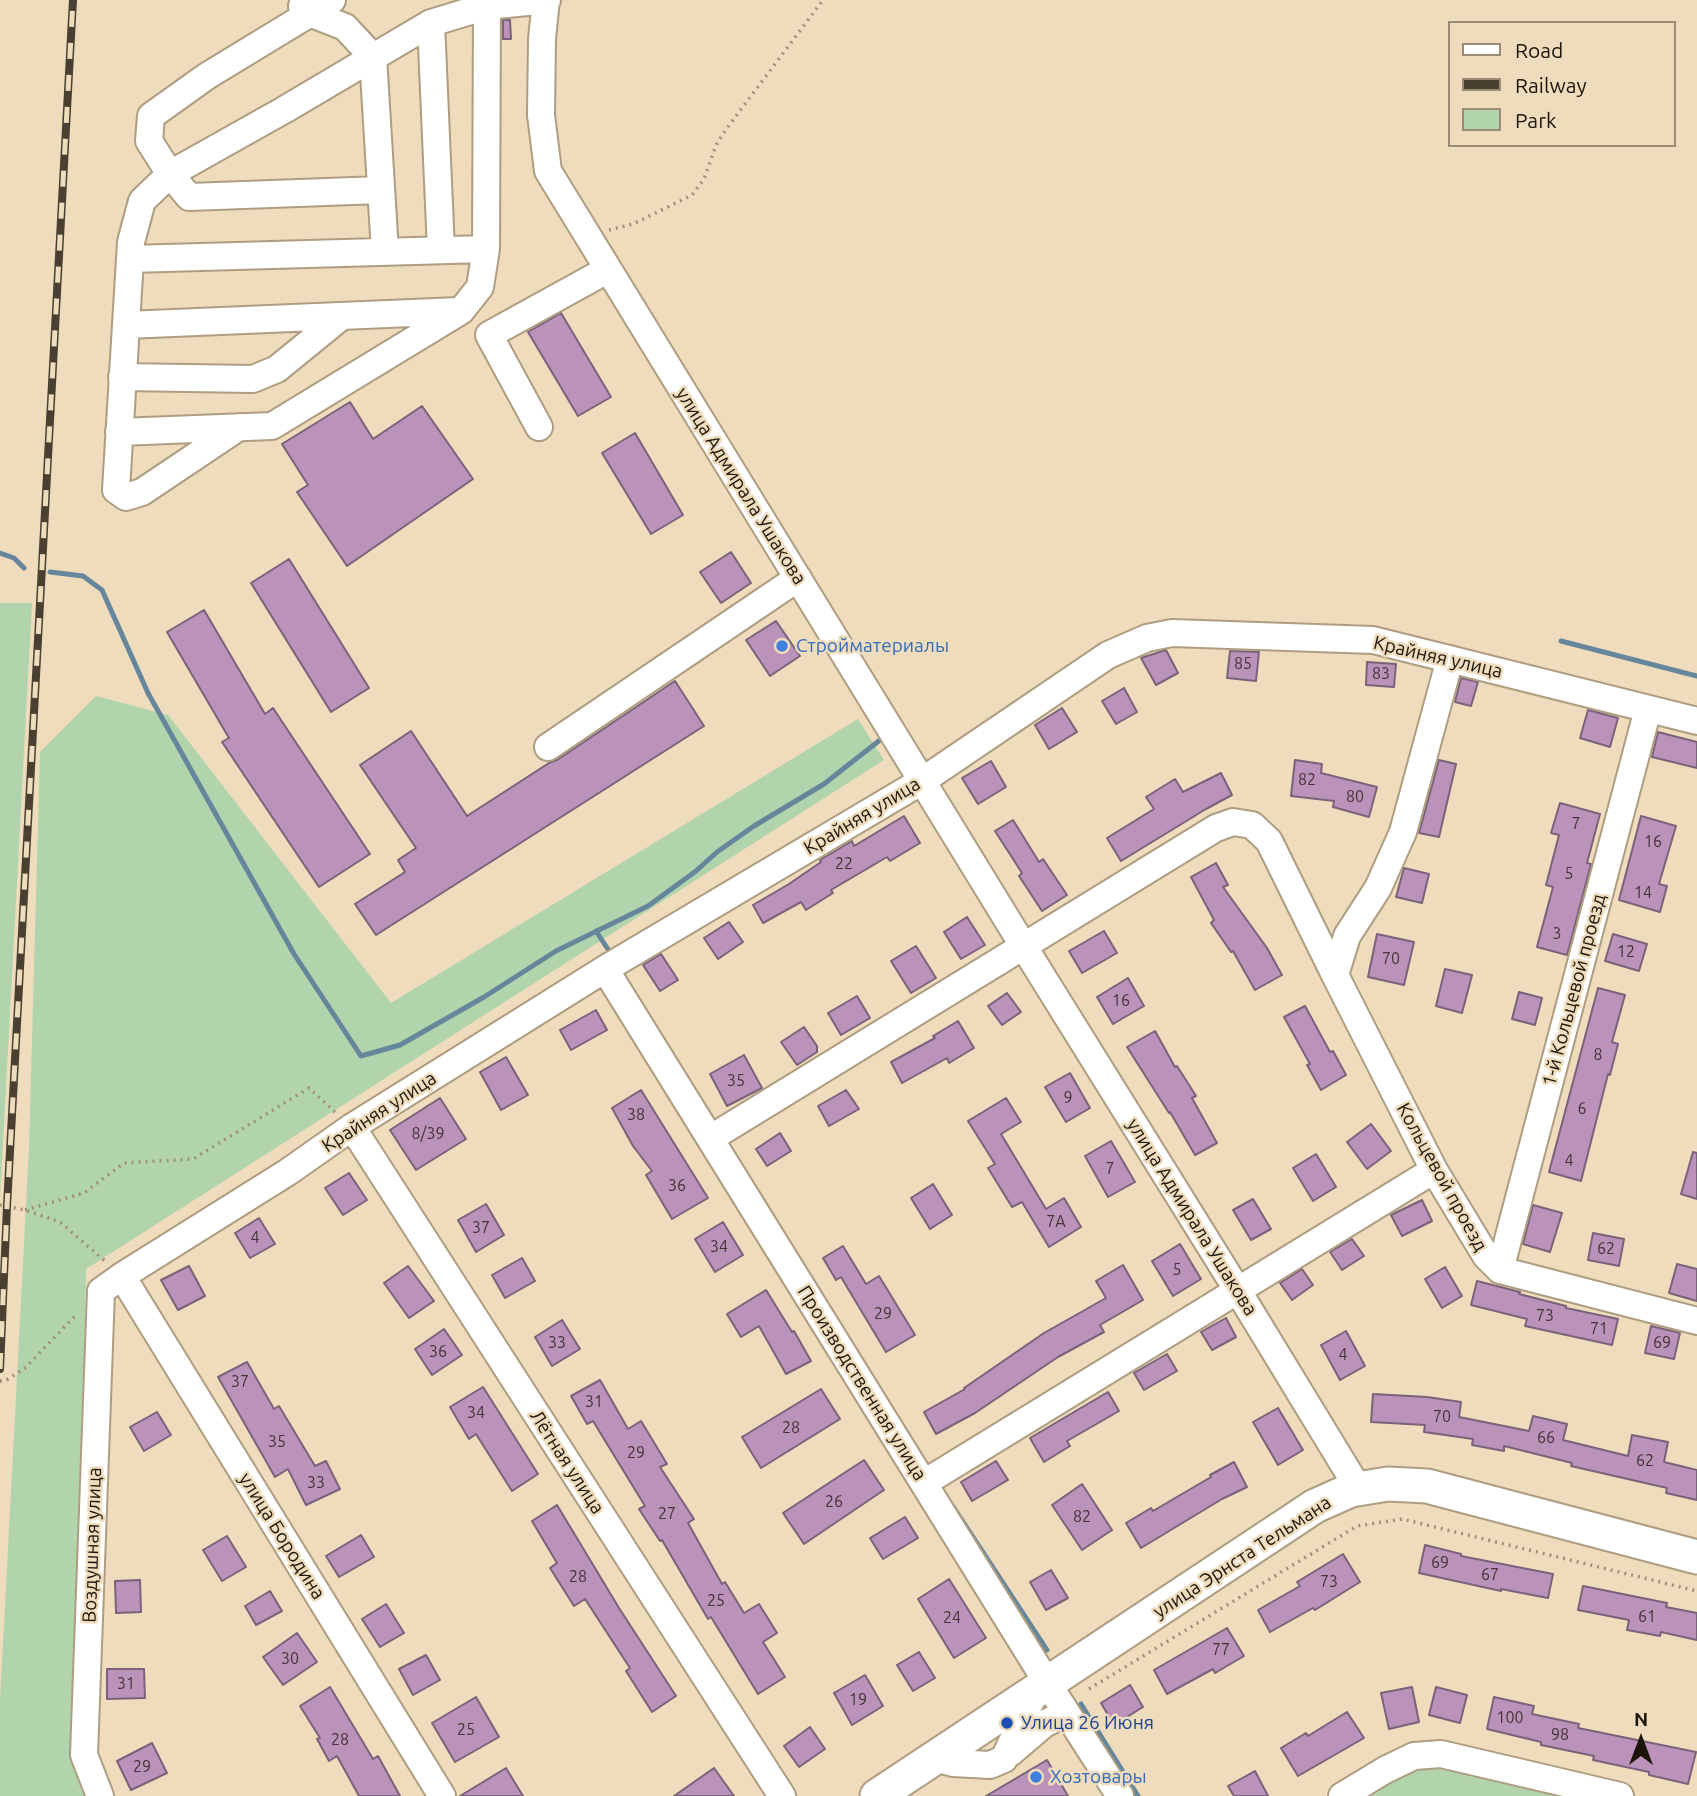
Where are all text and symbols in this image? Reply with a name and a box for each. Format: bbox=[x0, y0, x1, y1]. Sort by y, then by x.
legend bbox=[1448, 21, 1676, 147]
text: Road bbox=[1515, 38, 1563, 62]
text: Railway bbox=[1515, 73, 1587, 97]
text: Park bbox=[1515, 108, 1557, 132]
street label: улица Адмирала Ушакова bbox=[671, 383, 811, 589]
street label: Крайняя улица bbox=[1371, 631, 1505, 683]
place label: Стройматериалы bbox=[796, 635, 949, 657]
marker: Стройматериалы bbox=[774, 638, 790, 654]
house number: 85 bbox=[1234, 654, 1252, 674]
house number: 83 bbox=[1372, 664, 1390, 684]
house number: 82 bbox=[1298, 770, 1316, 790]
street label: Крайняя улица bbox=[800, 772, 924, 860]
house number: 80 bbox=[1346, 787, 1364, 807]
house number: 7 bbox=[1571, 814, 1581, 834]
house number: 16 bbox=[1644, 832, 1662, 852]
house number: 22 bbox=[835, 854, 853, 874]
house number: 5 bbox=[1564, 864, 1574, 884]
house number: 14 bbox=[1634, 883, 1652, 903]
street label: 1-й Кольцевой проезд bbox=[1537, 892, 1611, 1088]
house number: 3 bbox=[1552, 924, 1562, 944]
house number: 12 bbox=[1617, 942, 1635, 962]
house number: 70 bbox=[1382, 949, 1400, 969]
house number: 16 bbox=[1112, 991, 1130, 1011]
house number: 8 bbox=[1593, 1045, 1603, 1065]
street label: Крайняя улица bbox=[318, 1067, 440, 1157]
house number: 35 bbox=[727, 1071, 745, 1091]
house number: 9 bbox=[1063, 1088, 1073, 1108]
street label: Кольцевой проезд bbox=[1392, 1099, 1492, 1255]
house number: 6 bbox=[1577, 1099, 1587, 1119]
house number: 38 bbox=[627, 1105, 645, 1125]
street label: улица Адмирала Ушакова bbox=[1122, 1114, 1262, 1320]
house number: 8/39 bbox=[412, 1124, 444, 1144]
house number: 4 bbox=[1564, 1151, 1574, 1171]
house number: 7 bbox=[1105, 1159, 1115, 1179]
house number: 36 bbox=[668, 1176, 686, 1196]
house number: 7А bbox=[1046, 1212, 1066, 1232]
house number: 37 bbox=[472, 1218, 490, 1238]
house number: 4 bbox=[250, 1228, 260, 1248]
house number: 34 bbox=[710, 1237, 728, 1257]
house number: 62 bbox=[1597, 1239, 1615, 1259]
house number: 5 bbox=[1172, 1260, 1182, 1280]
street label: Производственная улица bbox=[793, 1281, 931, 1485]
house number: 29 bbox=[874, 1304, 892, 1324]
house number: 73 bbox=[1536, 1306, 1554, 1326]
house number: 71 bbox=[1590, 1319, 1608, 1339]
house number: 33 bbox=[548, 1333, 566, 1353]
house number: 69 bbox=[1653, 1333, 1671, 1353]
house number: 36 bbox=[429, 1342, 447, 1362]
house number: 4 bbox=[1338, 1345, 1348, 1365]
house number: 37 bbox=[231, 1372, 249, 1392]
house number: 31 bbox=[585, 1392, 603, 1412]
house number: 34 bbox=[467, 1403, 485, 1423]
street label: Лётная улица bbox=[525, 1406, 609, 1518]
house number: 70 bbox=[1433, 1407, 1451, 1427]
house number: 28 bbox=[782, 1418, 800, 1438]
house number: 66 bbox=[1537, 1428, 1555, 1448]
house number: 35 bbox=[268, 1432, 286, 1452]
house number: 29 bbox=[627, 1443, 645, 1463]
house number: 62 bbox=[1636, 1451, 1654, 1471]
street label: Воздушная улица bbox=[78, 1467, 106, 1623]
street label: улица Бородина bbox=[234, 1469, 330, 1603]
house number: 33 bbox=[307, 1473, 325, 1493]
street label: улица Эрнста Тельмана bbox=[1149, 1491, 1335, 1623]
house number: 26 bbox=[825, 1492, 843, 1512]
house number: 27 bbox=[658, 1504, 676, 1524]
house number: 82 bbox=[1073, 1507, 1091, 1527]
house number: 69 bbox=[1431, 1553, 1449, 1573]
house number: 67 bbox=[1481, 1565, 1499, 1585]
house number: 28 bbox=[569, 1567, 587, 1587]
house number: 73 bbox=[1320, 1572, 1338, 1592]
house number: 25 bbox=[707, 1591, 725, 1611]
house number: 61 bbox=[1638, 1607, 1656, 1627]
house number: 24 bbox=[943, 1608, 961, 1628]
house number: 77 bbox=[1212, 1640, 1230, 1660]
house number: 30 bbox=[281, 1649, 299, 1669]
house number: 31 bbox=[117, 1674, 135, 1694]
house number: 19 bbox=[849, 1690, 867, 1710]
north arrow bbox=[1606, 1705, 1676, 1775]
house number: 100 bbox=[1496, 1708, 1524, 1728]
text: N bbox=[1634, 1708, 1648, 1730]
place label: Улица 26 Июня bbox=[1021, 1712, 1154, 1734]
marker: Улица 26 Июня bbox=[999, 1715, 1015, 1731]
house number: 25 bbox=[457, 1720, 475, 1740]
house number: 98 bbox=[1551, 1725, 1569, 1745]
house number: 28 bbox=[331, 1730, 349, 1750]
house number: 29 bbox=[133, 1757, 151, 1777]
place label: Хозтовары bbox=[1050, 1766, 1147, 1788]
marker: Хозтовары bbox=[1028, 1769, 1044, 1785]

